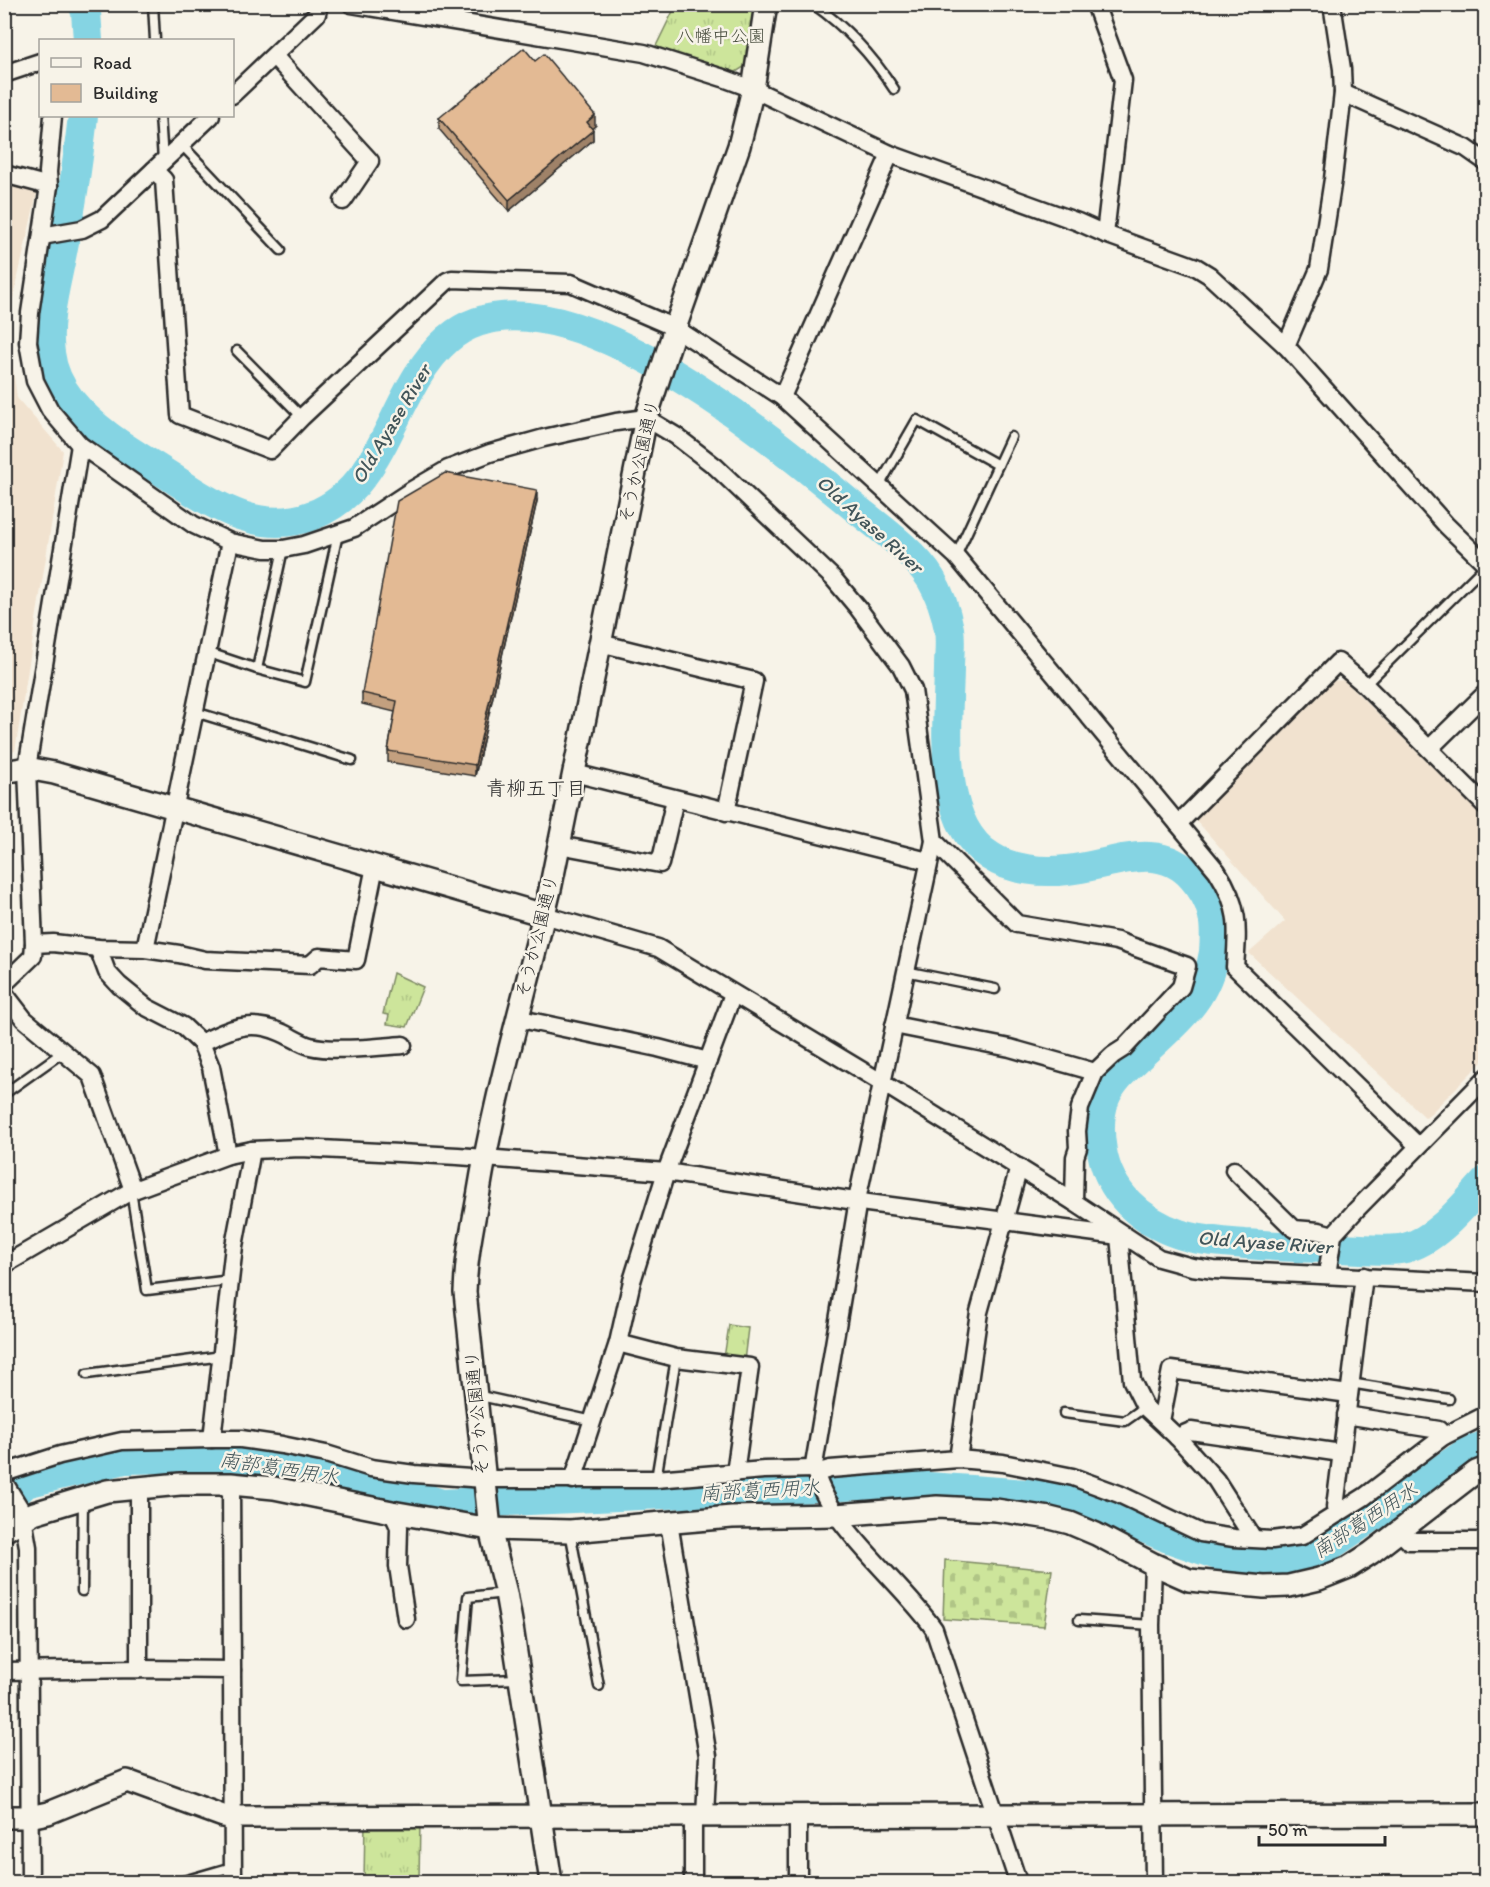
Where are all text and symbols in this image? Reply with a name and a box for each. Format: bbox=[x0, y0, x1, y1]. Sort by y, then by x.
park label: 八幡中公園 bbox=[676, 25, 766, 47]
legend bbox=[39, 39, 234, 117]
text: Road bbox=[93, 52, 132, 74]
text: Building bbox=[93, 82, 159, 104]
water label: Old Ayase River bbox=[346, 358, 437, 488]
street label: そうか公園通り bbox=[614, 397, 664, 525]
water label: Old Ayase River bbox=[812, 470, 930, 579]
district label: 青柳五丁目 bbox=[486, 776, 586, 800]
street label: そうか公園通り bbox=[511, 872, 563, 1000]
water label: Old Ayase River bbox=[1197, 1225, 1335, 1259]
street label: そうか公園通り bbox=[461, 1349, 493, 1477]
water label: 南部葛西用水 bbox=[218, 1447, 340, 1489]
water label: 南部葛西用水 bbox=[699, 1475, 821, 1505]
water label: 南部葛西用水 bbox=[1308, 1477, 1422, 1563]
scale bar bbox=[1259, 1809, 1385, 1847]
text: 50 m bbox=[1268, 1819, 1308, 1841]

